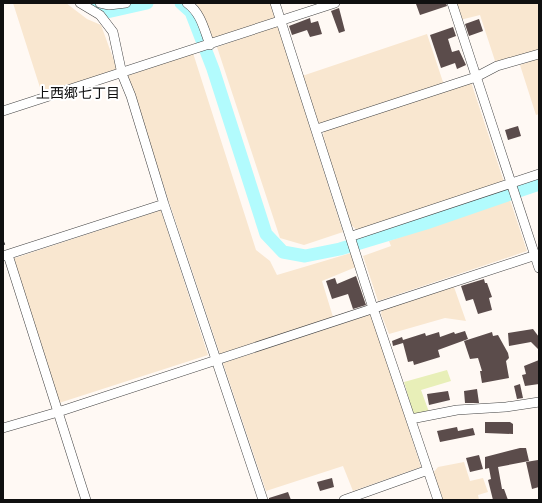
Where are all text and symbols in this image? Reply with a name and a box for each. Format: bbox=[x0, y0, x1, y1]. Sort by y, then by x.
district label: 上西郷七丁目 bbox=[36, 85, 120, 102]

